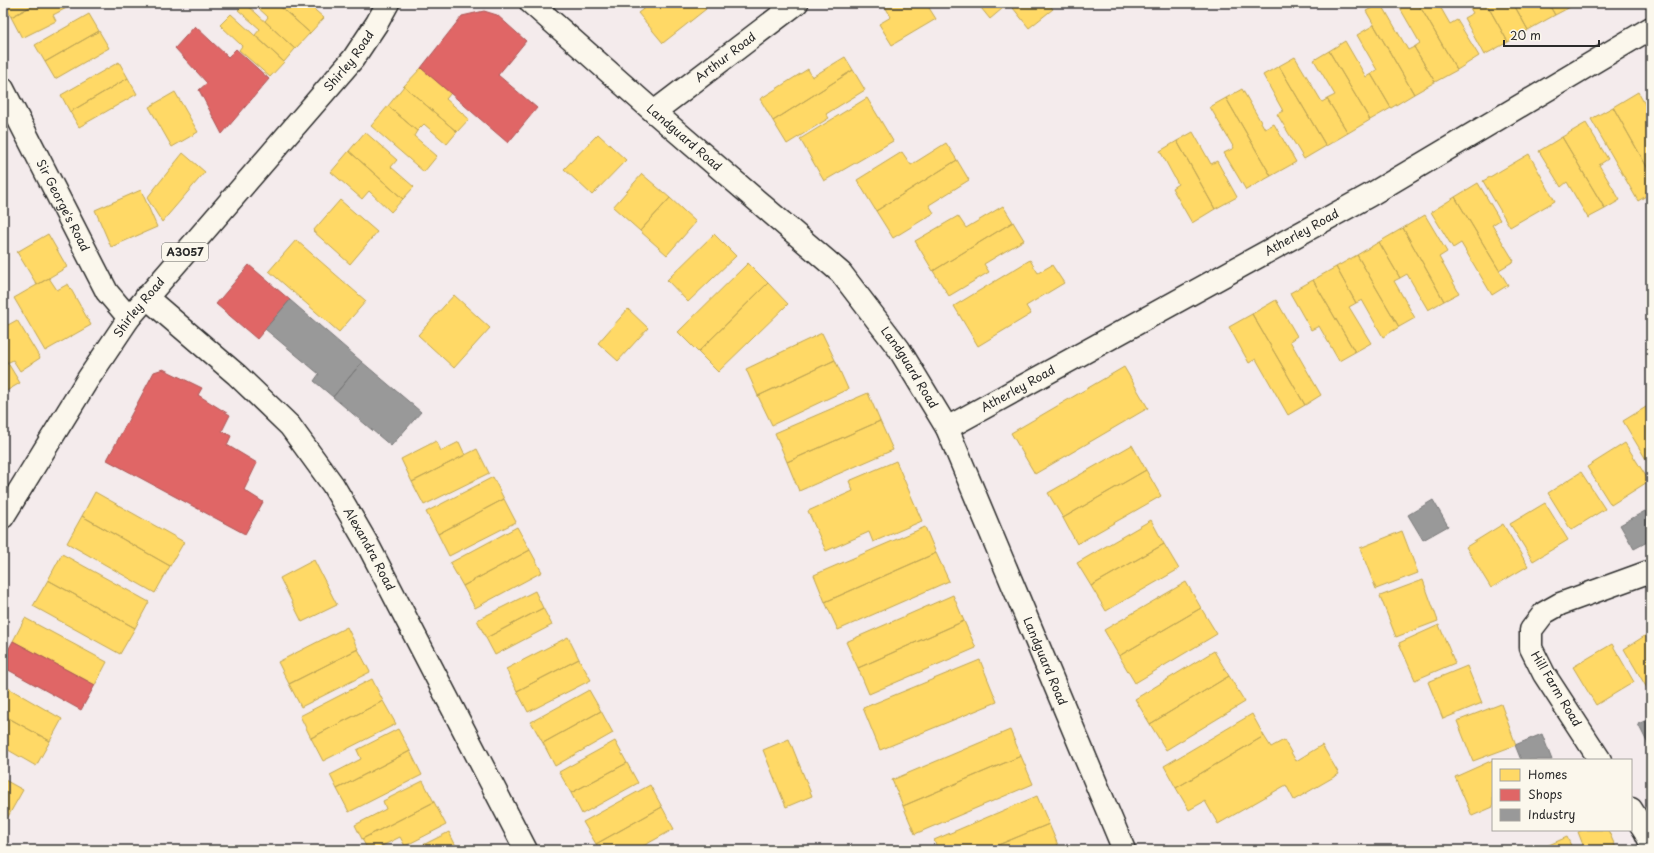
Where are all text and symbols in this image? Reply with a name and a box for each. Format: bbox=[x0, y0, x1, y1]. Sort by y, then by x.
scale bar bbox=[1504, 22, 1599, 48]
street label: Shirley Road bbox=[319, 26, 378, 95]
text: 20 m bbox=[1510, 26, 1541, 44]
street label: Arthur Road bbox=[691, 27, 759, 86]
street label: Landguard Road bbox=[643, 100, 726, 175]
street label: Sir George's Road bbox=[32, 156, 95, 254]
street label: Atherley Road bbox=[1261, 204, 1342, 260]
road number: A3057 bbox=[162, 243, 208, 261]
street label: Shirley Road bbox=[108, 273, 168, 341]
street label: Landguard Road bbox=[877, 322, 943, 412]
street label: Atherley Road bbox=[977, 360, 1058, 416]
street label: Alexandra Road bbox=[340, 504, 400, 593]
street label: Landguard Road bbox=[1019, 614, 1072, 708]
street label: Hill Farm Road bbox=[1527, 647, 1587, 730]
legend bbox=[1492, 759, 1632, 831]
text: Homes bbox=[1528, 765, 1567, 783]
text: Shops bbox=[1528, 785, 1563, 803]
text: Industry bbox=[1528, 805, 1576, 823]

